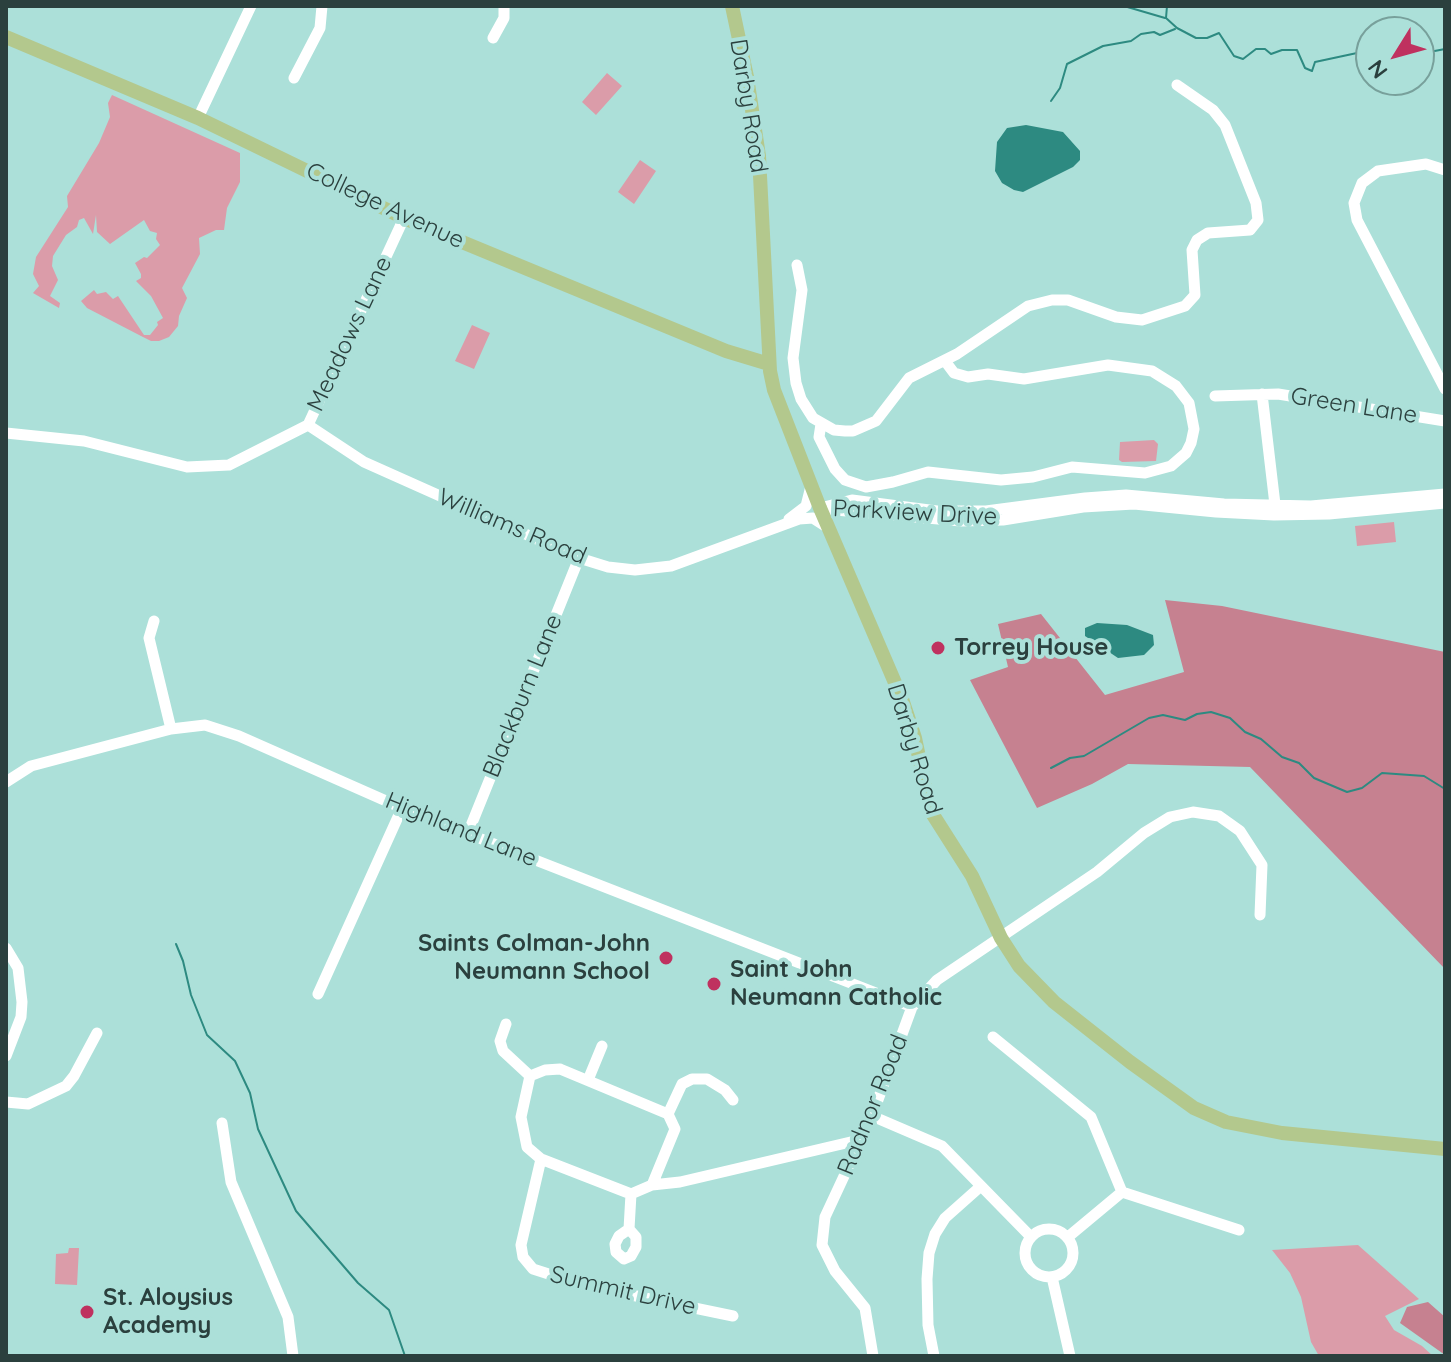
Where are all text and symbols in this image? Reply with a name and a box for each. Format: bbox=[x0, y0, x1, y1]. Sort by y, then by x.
north arrow bbox=[1355, 16, 1435, 96]
street label: Darby Road bbox=[723, 37, 773, 175]
text: N bbox=[1361, 54, 1393, 84]
street label: College Avenue bbox=[301, 157, 469, 255]
street label: Meadows Lane bbox=[302, 252, 398, 416]
street label: Green Lane bbox=[1289, 382, 1419, 430]
street label: Williams Road bbox=[434, 483, 590, 571]
street label: Parkview Drive bbox=[832, 494, 998, 532]
street label: Blackburn Lane bbox=[477, 610, 569, 782]
place label: Torrey House bbox=[954, 634, 1108, 662]
marker: Torrey House bbox=[929, 639, 947, 657]
street label: Darby Road bbox=[880, 680, 948, 818]
street label: Highland Lane bbox=[381, 787, 541, 873]
place label: Saints Colman-John Neumann School bbox=[418, 930, 650, 986]
marker: Saints Colman-John Neumann School bbox=[657, 949, 675, 967]
place label: Saint John Neumann Catholic bbox=[730, 956, 942, 1012]
marker: Saint John Neumann Catholic bbox=[705, 975, 723, 993]
street label: Radnor Road bbox=[832, 1031, 914, 1179]
street label: Summit Drive bbox=[547, 1260, 699, 1322]
place label: St. Aloysius Academy bbox=[103, 1284, 233, 1340]
marker: St. Aloysius Academy bbox=[78, 1303, 96, 1321]

